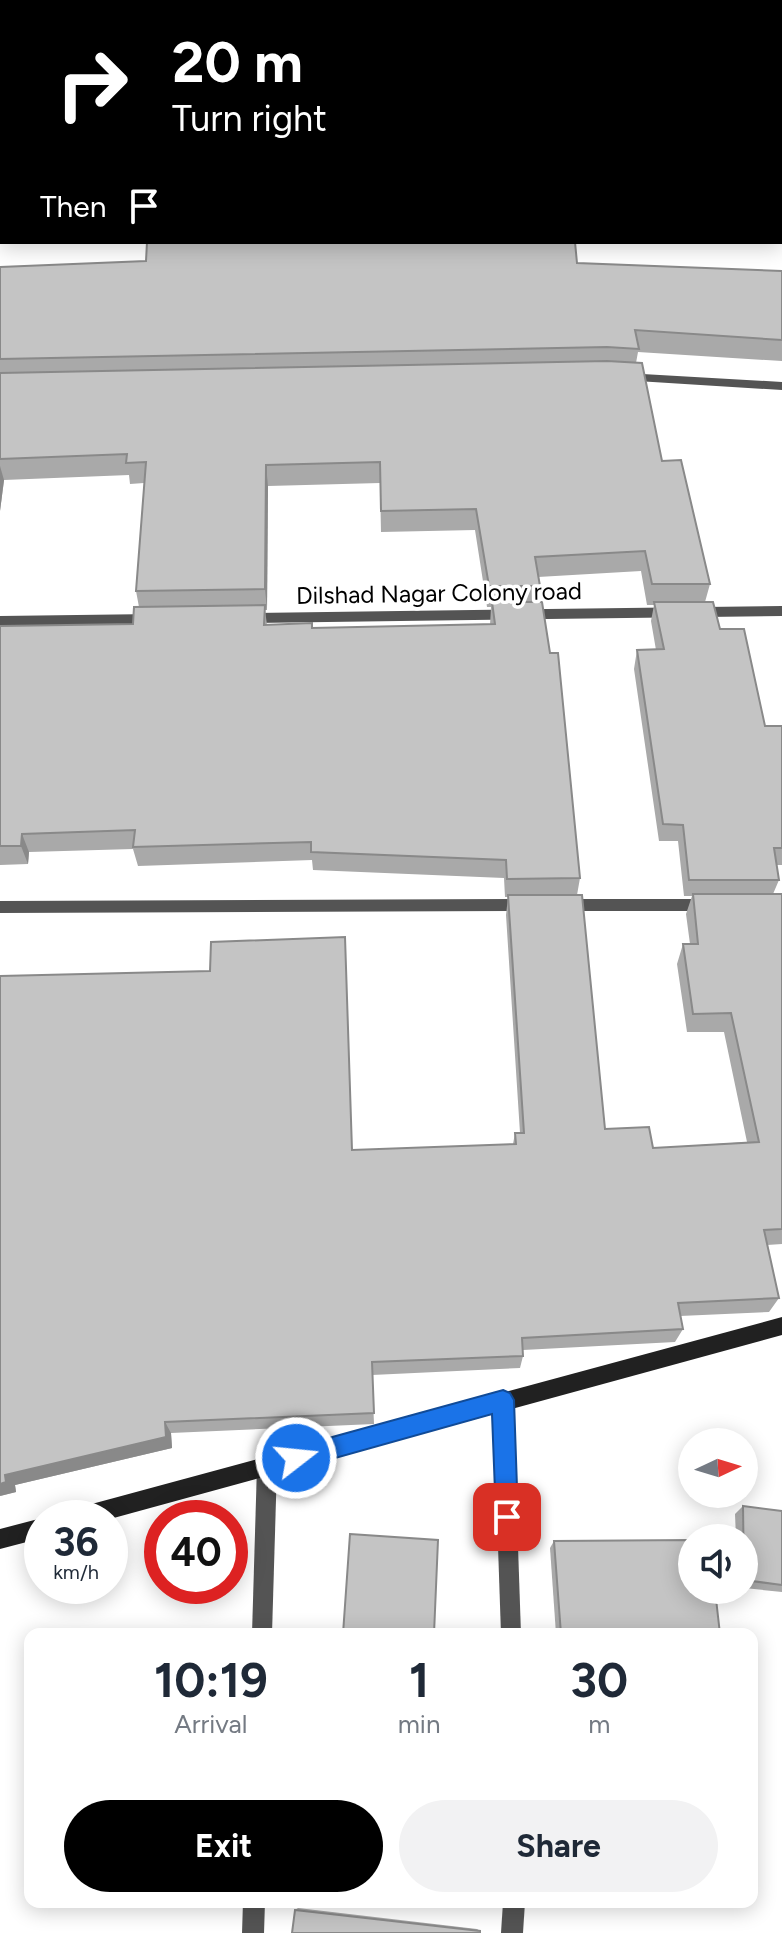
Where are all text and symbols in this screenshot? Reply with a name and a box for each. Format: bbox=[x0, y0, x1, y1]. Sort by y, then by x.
text: 20 m bbox=[172, 29, 303, 96]
icon: right bbox=[40, 32, 144, 136]
text: Turn right bbox=[172, 97, 327, 140]
icon: arrive bbox=[122, 184, 166, 228]
text: Then bbox=[40, 188, 106, 225]
street label: Dilshad Nagar Colony road bbox=[296, 576, 582, 610]
position arrow bbox=[254, 1416, 338, 1500]
north arrow bbox=[678, 1428, 758, 1508]
map controls bbox=[678, 1428, 758, 1604]
pin bbox=[473, 1483, 541, 1551]
icon: arrive bbox=[485, 1495, 529, 1539]
speed limit sign: 40 bbox=[144, 1500, 248, 1604]
text: 36 bbox=[53, 1518, 99, 1566]
button: sound bbox=[678, 1524, 758, 1604]
text: km/h bbox=[53, 1560, 99, 1584]
text: 10:19 bbox=[154, 1651, 268, 1709]
text: 1 bbox=[409, 1651, 429, 1709]
text: 30 bbox=[570, 1651, 628, 1709]
text: Arrival bbox=[174, 1708, 248, 1740]
text: min bbox=[398, 1708, 440, 1740]
text: m bbox=[588, 1708, 610, 1740]
button: Exit bbox=[64, 1800, 383, 1892]
button: Share bbox=[399, 1800, 718, 1892]

